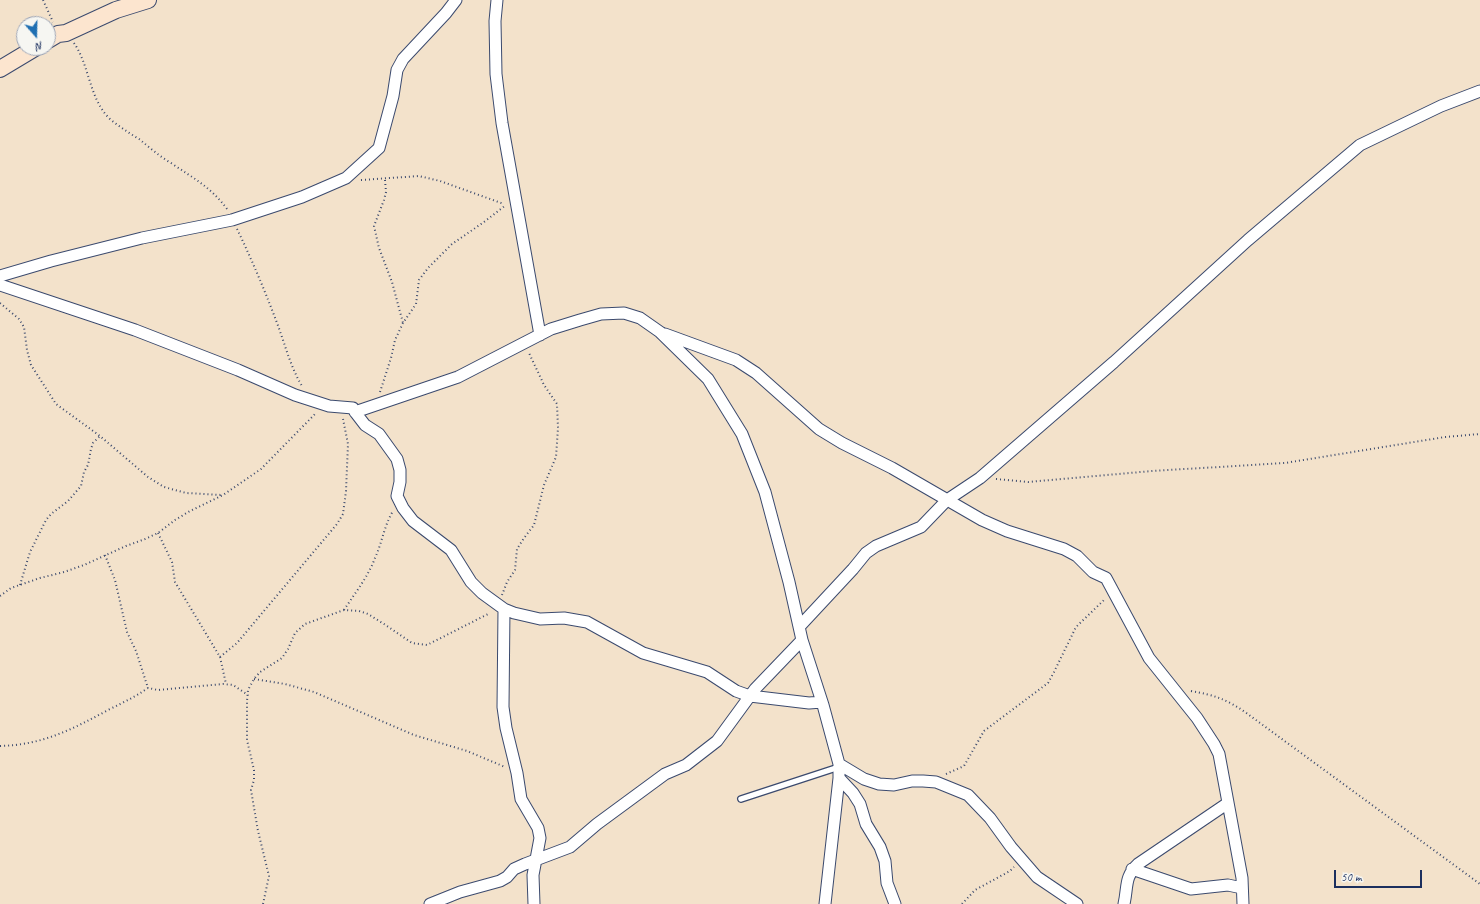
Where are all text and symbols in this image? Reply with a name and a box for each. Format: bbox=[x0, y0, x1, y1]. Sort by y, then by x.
north arrow bbox=[16, 16, 56, 56]
text: N bbox=[34, 39, 45, 54]
scale bar bbox=[1336, 862, 1424, 888]
text: 50 m bbox=[1341, 869, 1361, 885]

